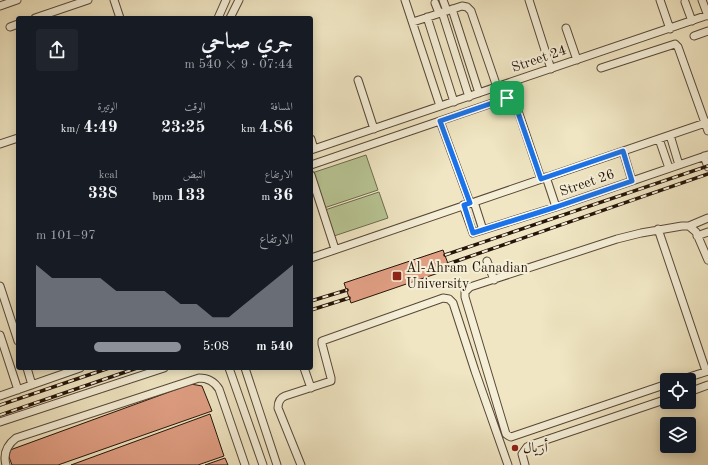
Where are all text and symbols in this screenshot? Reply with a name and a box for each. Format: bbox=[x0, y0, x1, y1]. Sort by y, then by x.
button: share bbox=[36, 29, 78, 71]
text: جري صباحي bbox=[201, 31, 293, 53]
street label: Street 24 bbox=[510, 43, 568, 75]
text: 07:44 · 9 × 540 m bbox=[185, 58, 293, 71]
pin bbox=[490, 81, 524, 115]
icon: arrive bbox=[496, 87, 518, 109]
text: الوتيرة bbox=[97, 102, 118, 113]
text: الوقت bbox=[184, 102, 205, 113]
text: المسافة bbox=[271, 102, 293, 113]
text: 4:49 bbox=[83, 119, 118, 136]
text: 23:25 bbox=[161, 119, 205, 136]
text: 4.86 bbox=[259, 119, 293, 136]
text: /km bbox=[61, 124, 83, 135]
text: km bbox=[241, 124, 259, 135]
street label: Street 26 bbox=[558, 167, 616, 199]
text: kcal bbox=[99, 170, 118, 181]
text: النبض bbox=[183, 170, 205, 181]
text: الارتفاع bbox=[264, 170, 293, 181]
text: 338 bbox=[88, 185, 118, 202]
text: 133 bbox=[176, 187, 205, 204]
text: 36 bbox=[273, 187, 293, 204]
text: bpm bbox=[153, 192, 176, 203]
text: m bbox=[261, 192, 273, 203]
text: 97–101 m bbox=[36, 229, 96, 242]
text: الارتفاع bbox=[259, 233, 293, 246]
place label: Al-Ahram Canadian University bbox=[406, 261, 528, 291]
marker: Al-Ahram Canadian University bbox=[391, 270, 403, 282]
text: 5:08 bbox=[203, 340, 229, 353]
text: 540 m bbox=[256, 340, 293, 353]
map controls bbox=[660, 373, 696, 453]
button: locate bbox=[660, 373, 696, 409]
button: layers bbox=[660, 417, 696, 453]
place label: أريال bbox=[523, 437, 549, 456]
marker: أريال bbox=[510, 443, 520, 453]

